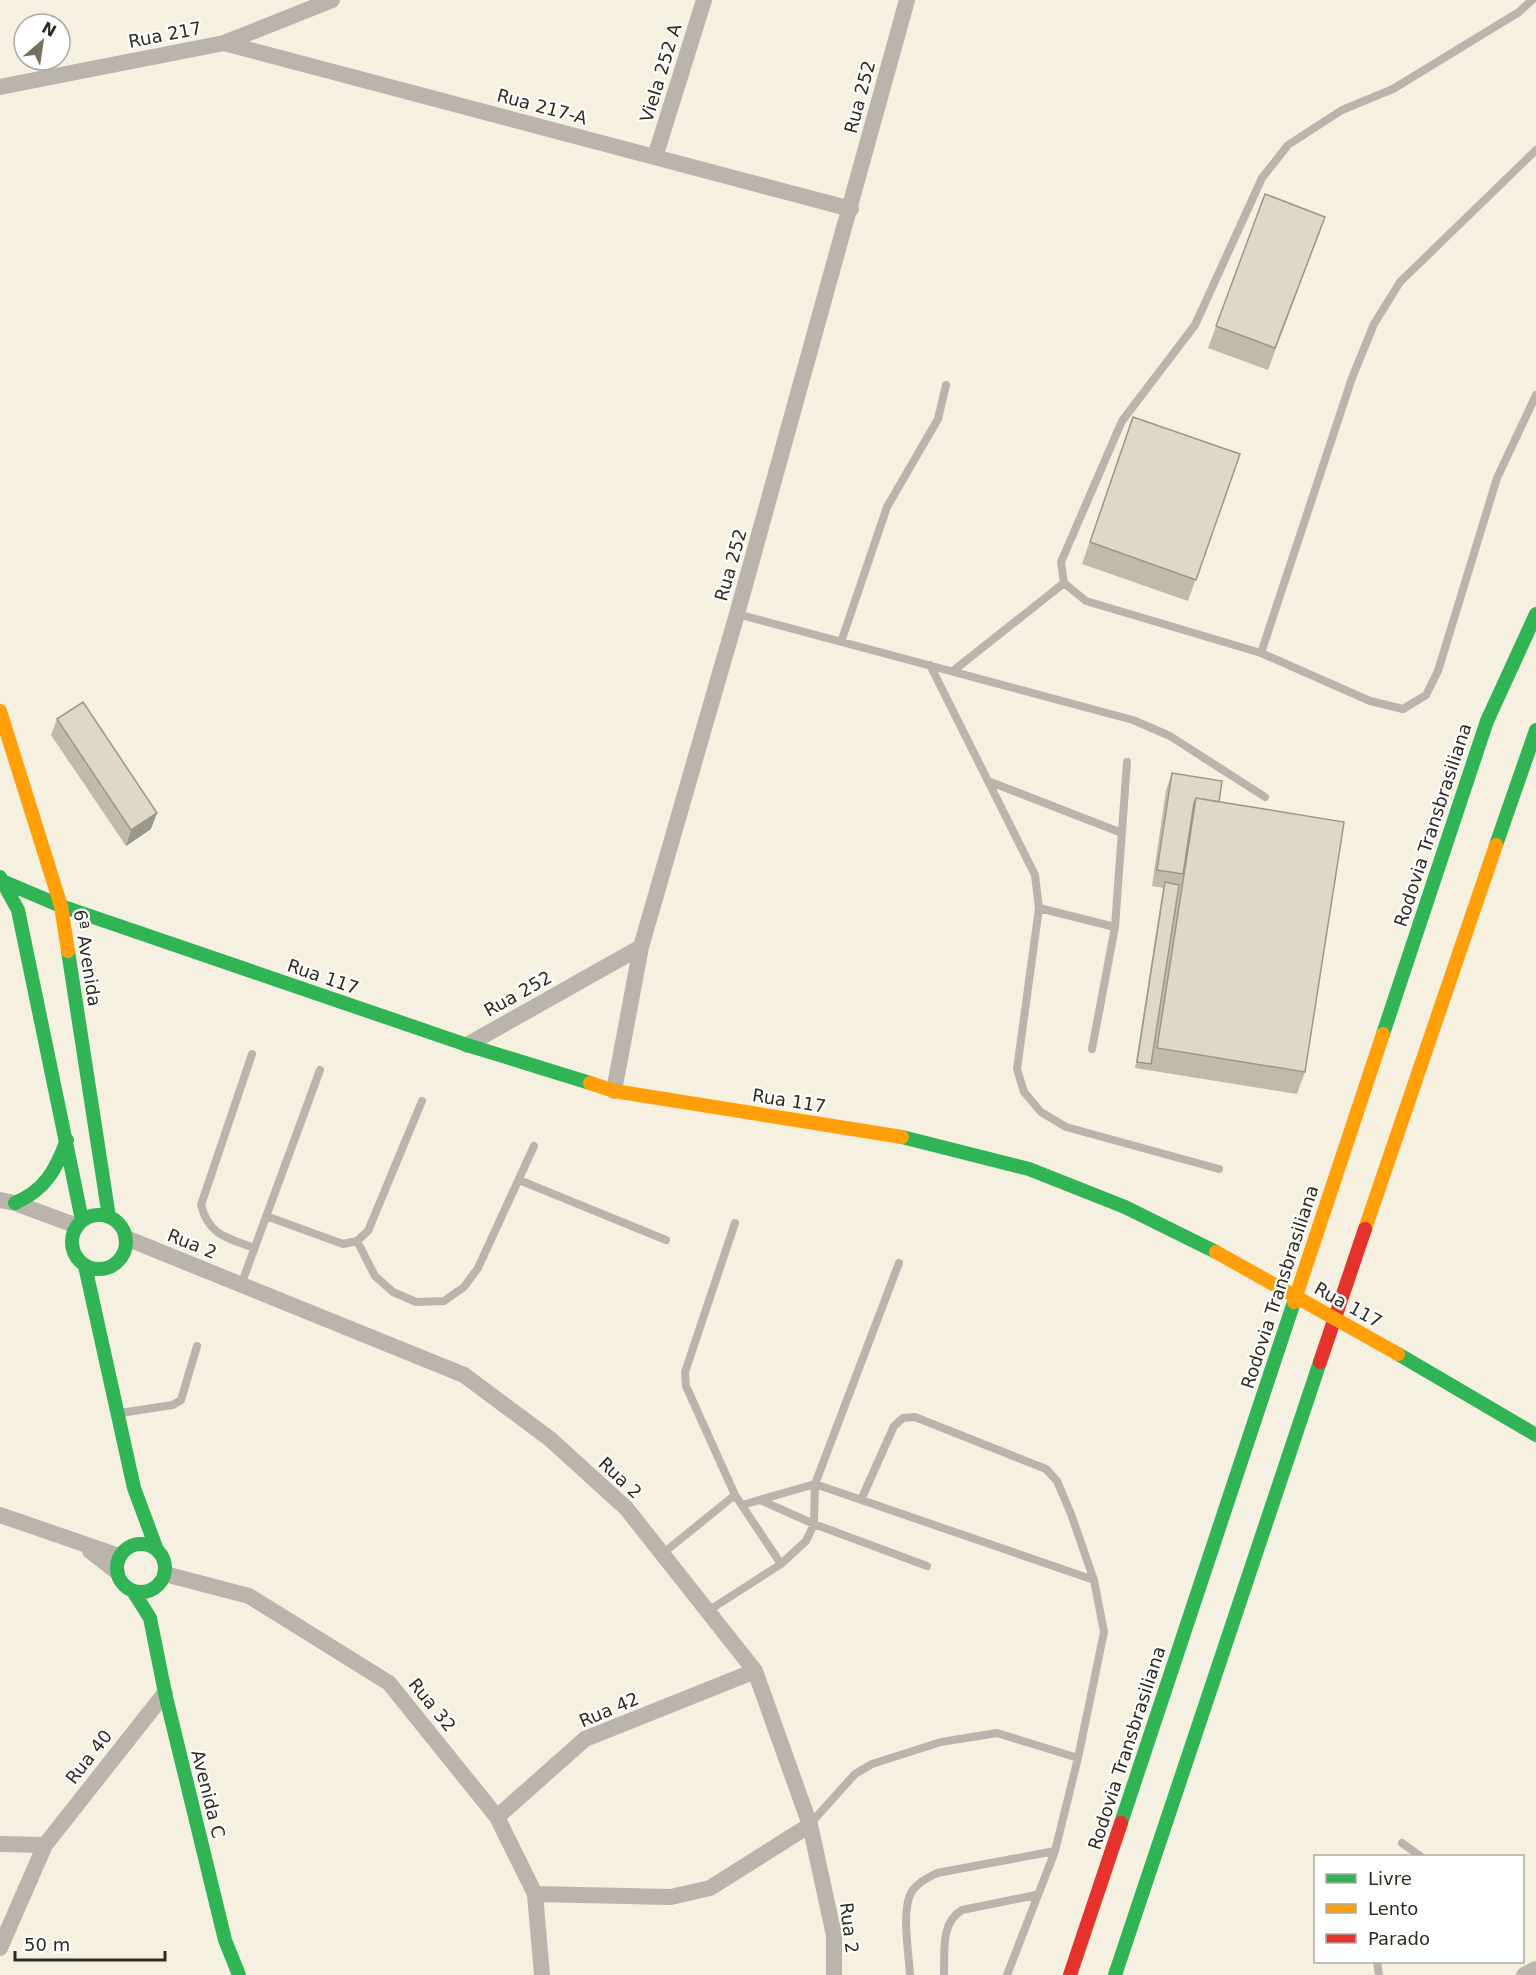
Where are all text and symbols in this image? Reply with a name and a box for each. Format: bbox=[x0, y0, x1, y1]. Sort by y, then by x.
north arrow bbox=[12, 12, 72, 72]
street label: Rua 217 bbox=[126, 17, 203, 52]
text: N bbox=[39, 18, 59, 41]
street label: Viela 252 A bbox=[636, 20, 686, 125]
street label: Rua 252 bbox=[840, 58, 879, 135]
street label: Rua 217-A bbox=[495, 84, 590, 129]
street label: Rua 252 bbox=[710, 526, 751, 603]
street label: Rodovia Transbrasiliana bbox=[1390, 720, 1475, 929]
street label: 6ª Avenida bbox=[69, 908, 105, 1008]
street label: Rua 117 bbox=[285, 955, 362, 999]
street label: Rua 252 bbox=[480, 966, 555, 1021]
street label: Rua 117 bbox=[751, 1084, 827, 1117]
street label: Rodovia Transbrasiliana bbox=[1237, 1182, 1322, 1391]
street label: Rua 2 bbox=[164, 1224, 220, 1263]
street label: Rua 117 bbox=[1311, 1277, 1386, 1332]
street label: Rua 2 bbox=[594, 1452, 646, 1503]
street label: Rodovia Transbrasiliana bbox=[1084, 1643, 1169, 1852]
street label: Rua 32 bbox=[404, 1674, 460, 1736]
street label: Rua 42 bbox=[576, 1688, 642, 1731]
street label: Rua 40 bbox=[61, 1725, 116, 1788]
street label: Avenida C bbox=[187, 1748, 230, 1840]
legend bbox=[1314, 1855, 1524, 1963]
text: Livre bbox=[1368, 1868, 1412, 1889]
text: Lento bbox=[1368, 1898, 1418, 1919]
street label: Rua 2 bbox=[836, 1901, 863, 1955]
scale bar bbox=[15, 1924, 165, 1962]
text: Parado bbox=[1368, 1928, 1430, 1949]
text: 50 m bbox=[24, 1934, 70, 1955]

